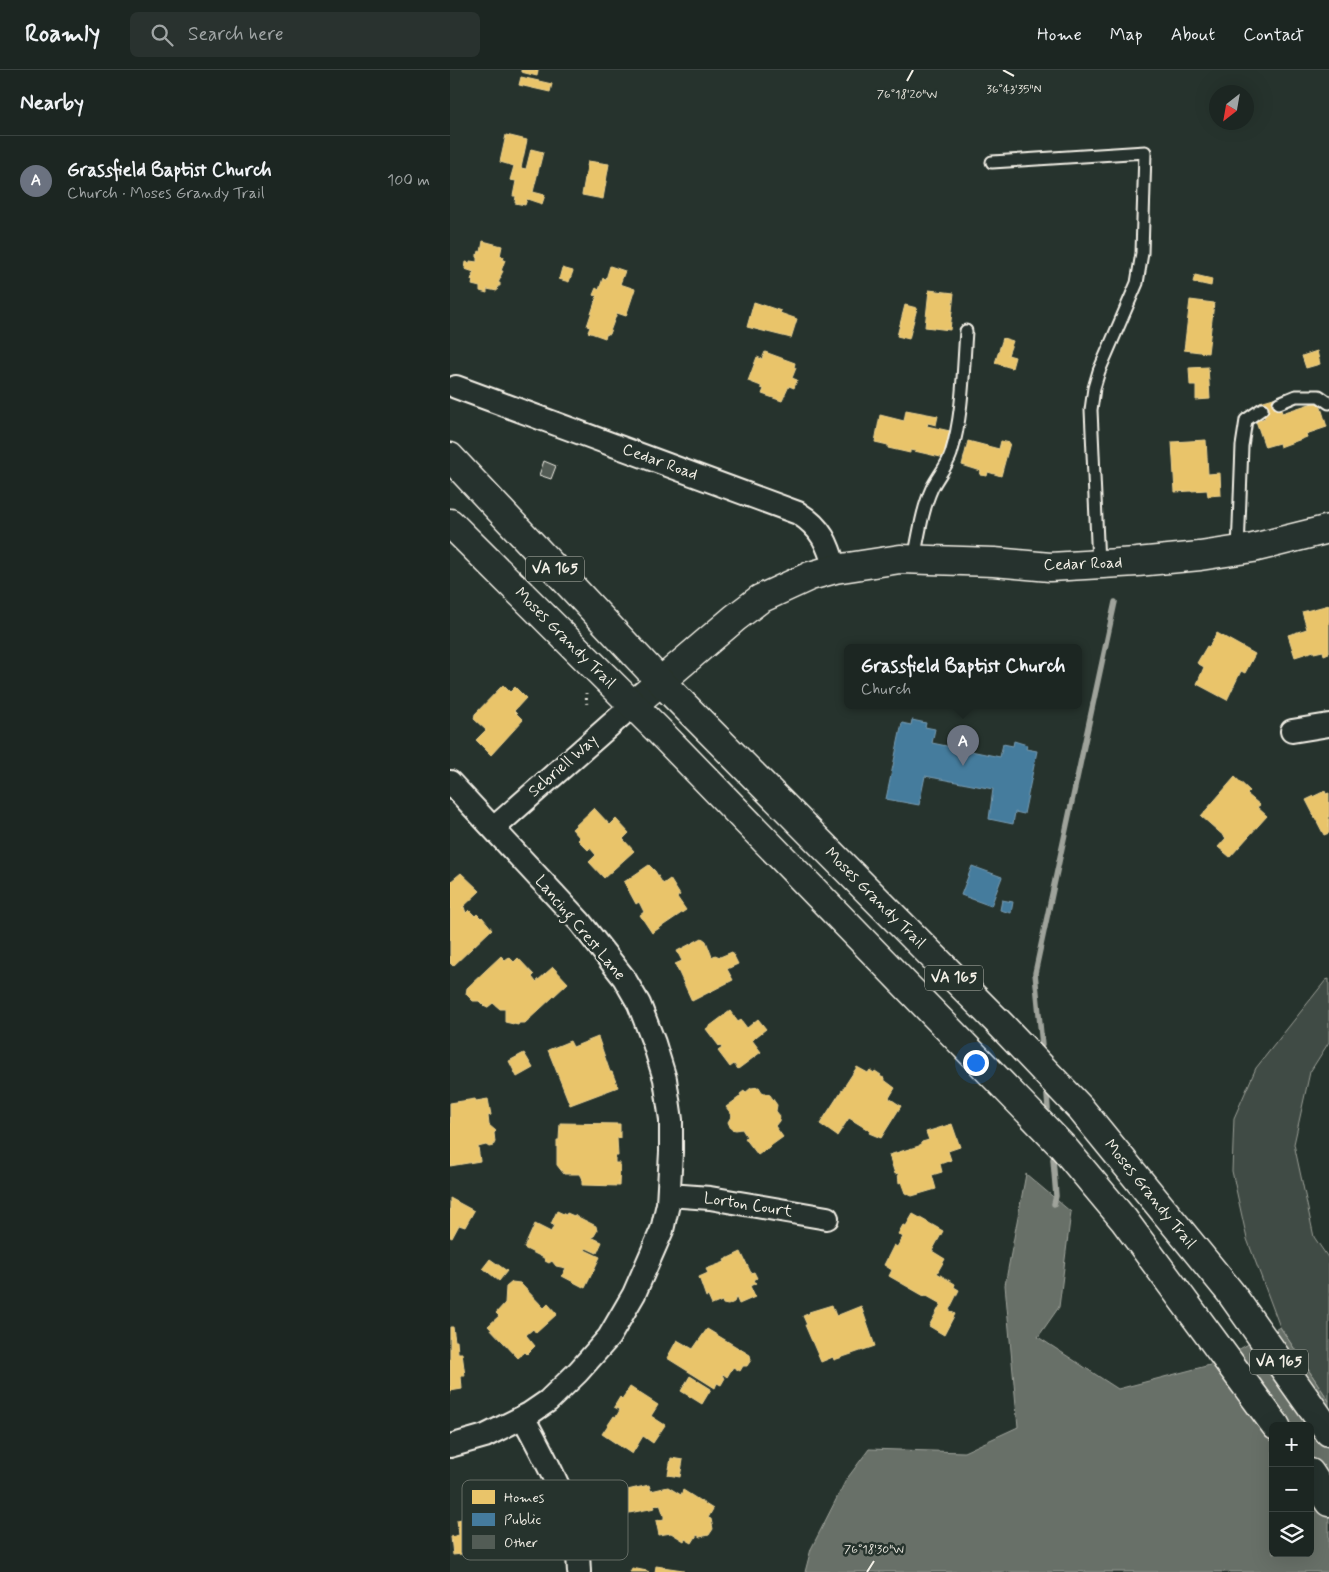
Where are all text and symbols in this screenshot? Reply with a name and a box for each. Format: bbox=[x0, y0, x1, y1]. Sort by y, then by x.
search box bbox=[130, 12, 480, 57]
text: Roamly bbox=[25, 19, 100, 50]
icon: search bbox=[148, 21, 176, 49]
text: Search here bbox=[188, 22, 284, 47]
text: Home bbox=[1037, 23, 1082, 47]
text: Map bbox=[1110, 23, 1143, 47]
text: About bbox=[1171, 23, 1215, 47]
text: Contact bbox=[1243, 23, 1304, 47]
text: 36°43'35"N bbox=[987, 82, 1041, 98]
north arrow bbox=[1209, 85, 1254, 130]
text: 76°18'20"W bbox=[877, 87, 937, 103]
text: Nearby bbox=[20, 89, 84, 117]
text: Grassfield Baptist Church bbox=[67, 158, 272, 183]
text: A bbox=[31, 170, 41, 191]
text: 100 m bbox=[387, 170, 430, 191]
text: Church · Moses Grandy Trail bbox=[67, 183, 265, 204]
street label: Cedar Road bbox=[619, 439, 701, 485]
street label: Cedar Road bbox=[1043, 552, 1123, 576]
road number: VA 165 bbox=[526, 556, 584, 582]
street label: Moses Grandy Trail bbox=[510, 583, 620, 693]
popup bbox=[844, 644, 1082, 709]
text: Grassfield Baptist Church bbox=[861, 654, 1065, 679]
text: Church bbox=[861, 679, 911, 700]
pin: A bbox=[947, 725, 979, 766]
street label: Sebriell Way bbox=[524, 730, 602, 802]
street label: Moses Grandy Trail bbox=[820, 843, 930, 953]
street label: Lancing Crest Lane bbox=[529, 871, 630, 986]
road number: VA 165 bbox=[925, 966, 983, 990]
your location bbox=[963, 1050, 989, 1076]
street label: Moses Grandy Trail bbox=[1099, 1135, 1201, 1253]
street label: Lorton Court bbox=[702, 1188, 794, 1222]
road number: VA 165 bbox=[1250, 1350, 1308, 1374]
map controls bbox=[1269, 1422, 1314, 1557]
button: + bbox=[1269, 1422, 1314, 1467]
button: − bbox=[1269, 1467, 1314, 1512]
legend bbox=[462, 1480, 628, 1560]
text: Homes bbox=[504, 1489, 545, 1507]
text: Public bbox=[504, 1511, 541, 1529]
button: layers bbox=[1269, 1512, 1314, 1557]
text: Other bbox=[504, 1534, 538, 1552]
text: 76°18'30"W bbox=[844, 1542, 904, 1558]

